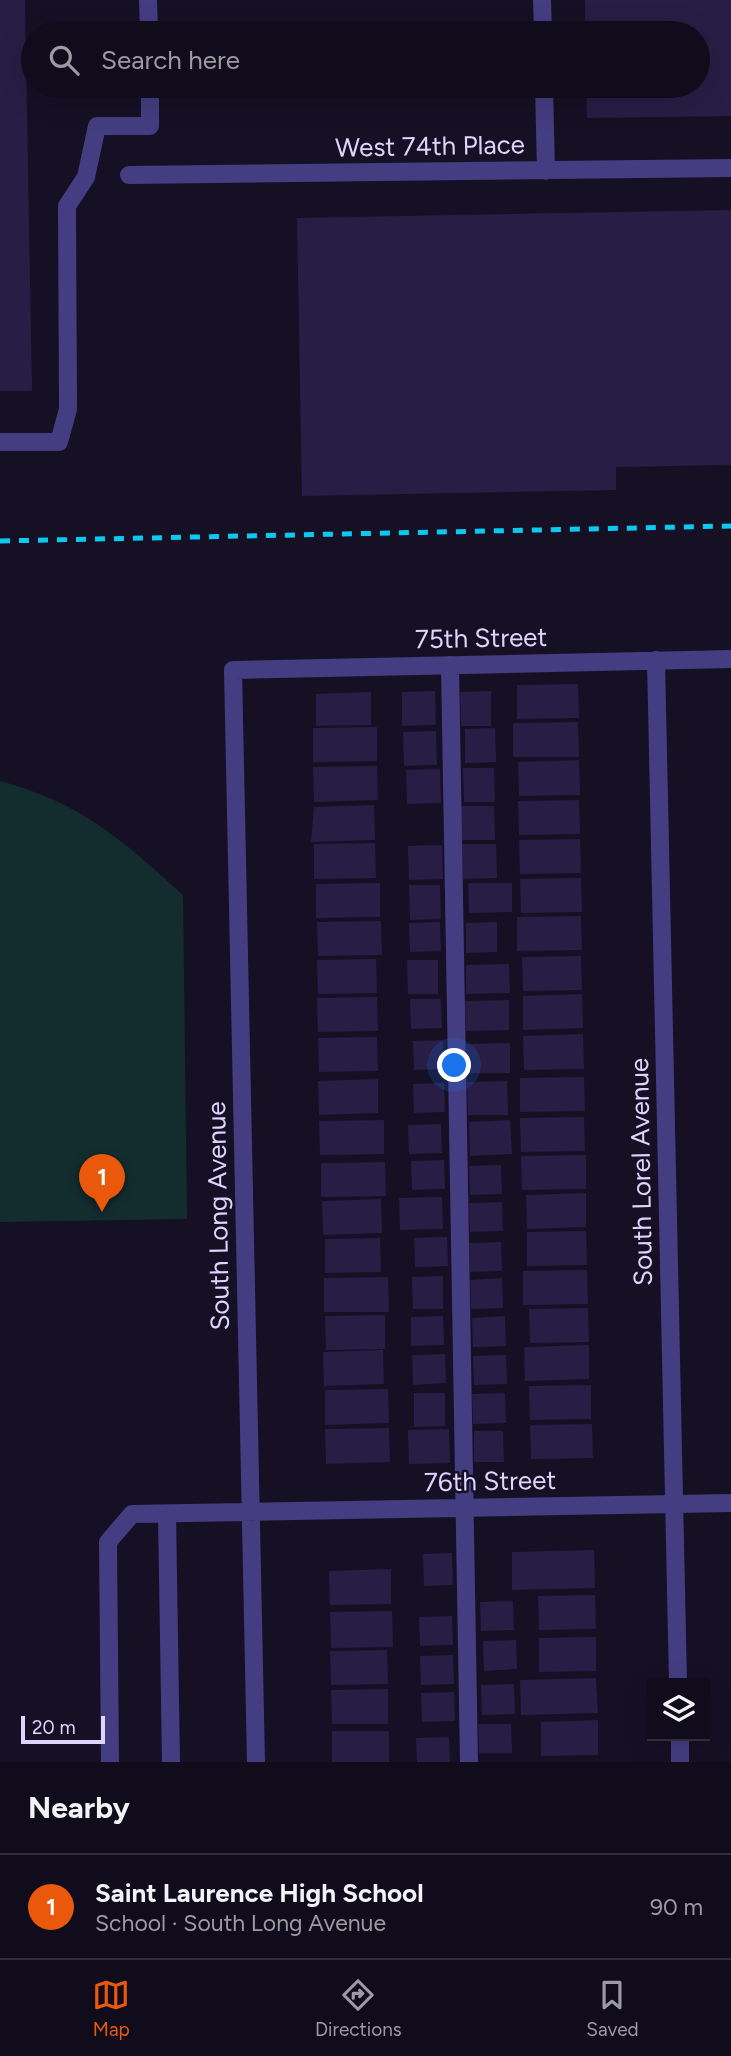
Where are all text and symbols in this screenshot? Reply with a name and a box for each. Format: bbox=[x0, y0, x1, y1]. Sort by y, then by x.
search box bbox=[21, 21, 710, 98]
icon: search bbox=[45, 41, 83, 79]
text: Search here bbox=[101, 44, 240, 76]
street label: West 74th Place bbox=[335, 128, 525, 164]
street label: 75th Street bbox=[414, 621, 548, 655]
your location bbox=[437, 1048, 471, 1082]
street label: South Lorel Avenue bbox=[623, 1058, 659, 1286]
street label: South Long Avenue bbox=[200, 1101, 236, 1331]
pin: 1 bbox=[79, 1154, 125, 1212]
street label: 76th Street bbox=[424, 1464, 557, 1498]
map controls bbox=[647, 1678, 710, 1741]
button: layers bbox=[647, 1678, 710, 1741]
scale bar bbox=[21, 1713, 105, 1745]
text: 20 m bbox=[32, 1716, 76, 1739]
text: Nearby bbox=[28, 1789, 130, 1826]
text: Saint Laurence High School bbox=[95, 1877, 424, 1909]
text: 1 bbox=[46, 1893, 56, 1921]
text: 90 m bbox=[650, 1893, 703, 1921]
text: School · South Long Avenue bbox=[95, 1909, 386, 1937]
tab: Map bbox=[92, 1976, 130, 2041]
tab: Directions bbox=[315, 1976, 402, 2041]
tab: Saved bbox=[586, 1976, 639, 2041]

